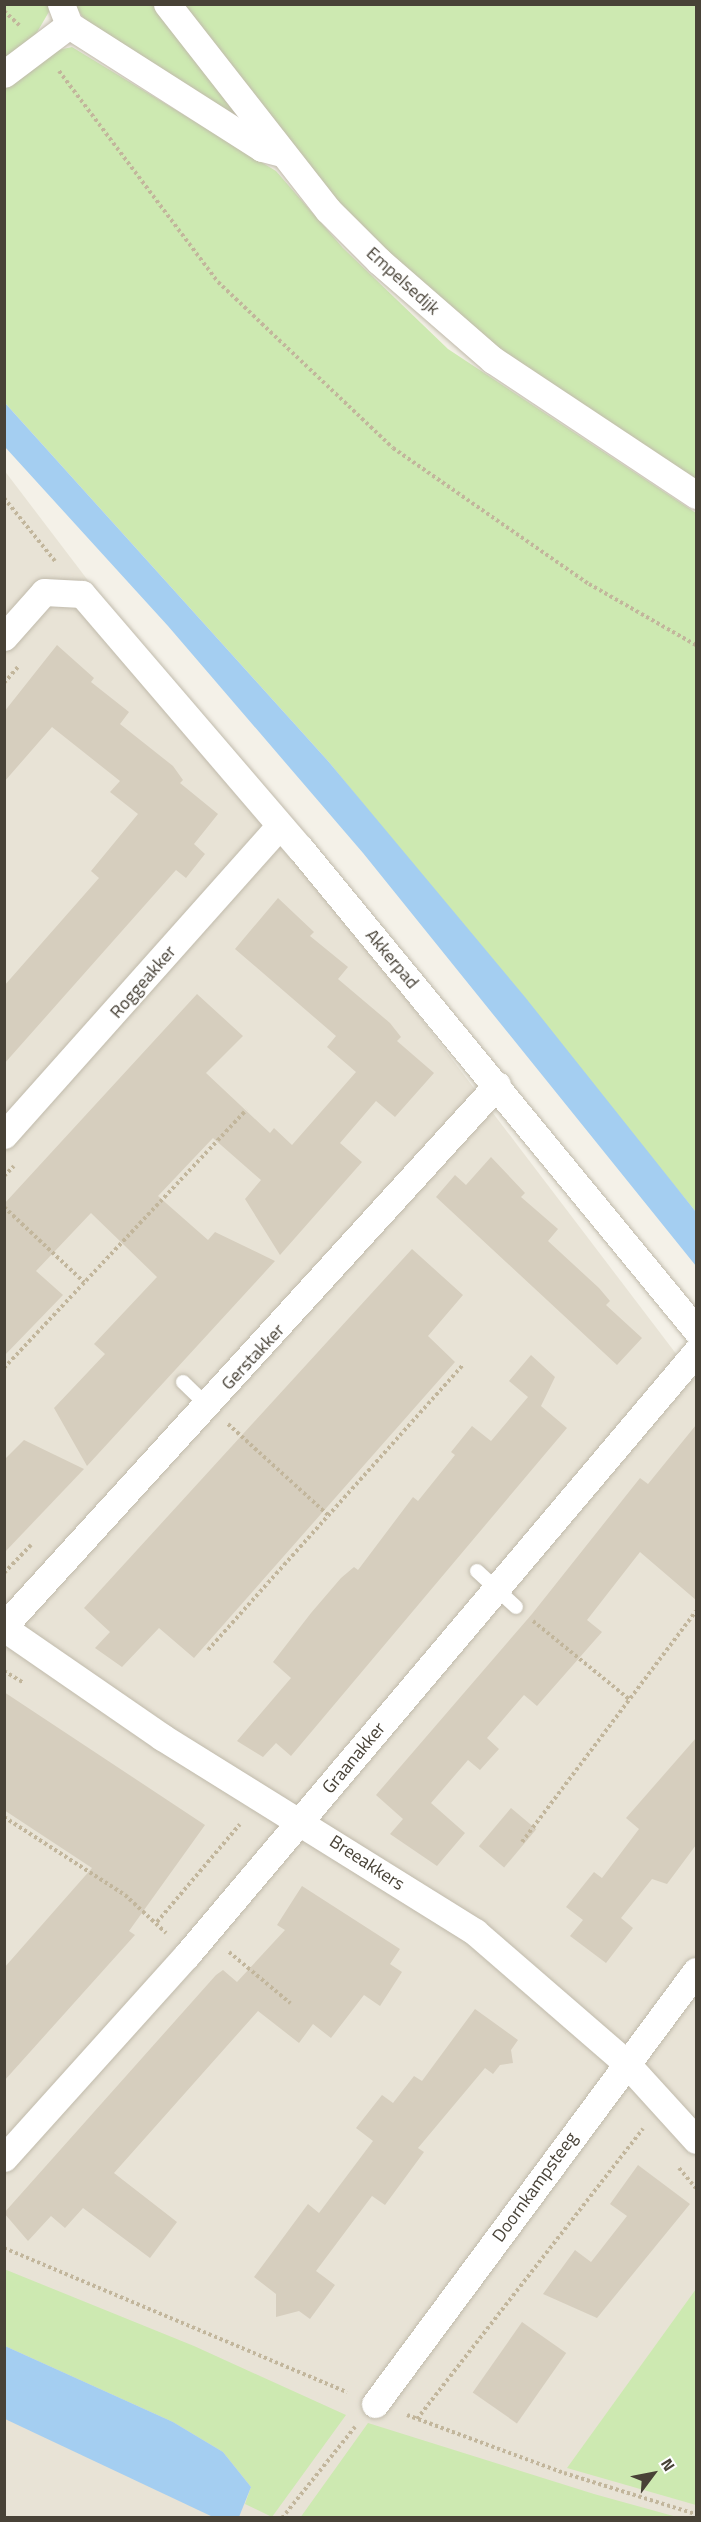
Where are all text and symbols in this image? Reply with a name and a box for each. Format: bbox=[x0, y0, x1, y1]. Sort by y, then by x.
street label: Empelsedijk bbox=[362, 242, 444, 320]
street label: Akkerpad bbox=[361, 925, 423, 993]
street label: Roggeakker bbox=[106, 941, 180, 1023]
street label: Gerstakker bbox=[217, 1319, 289, 1395]
street label: Graanakker bbox=[318, 1718, 390, 1798]
street label: Breeakkers bbox=[325, 1831, 409, 1895]
street label: Doornkampsteeg bbox=[488, 2128, 582, 2246]
north arrow bbox=[623, 2444, 683, 2504]
text: N bbox=[655, 2453, 681, 2476]

